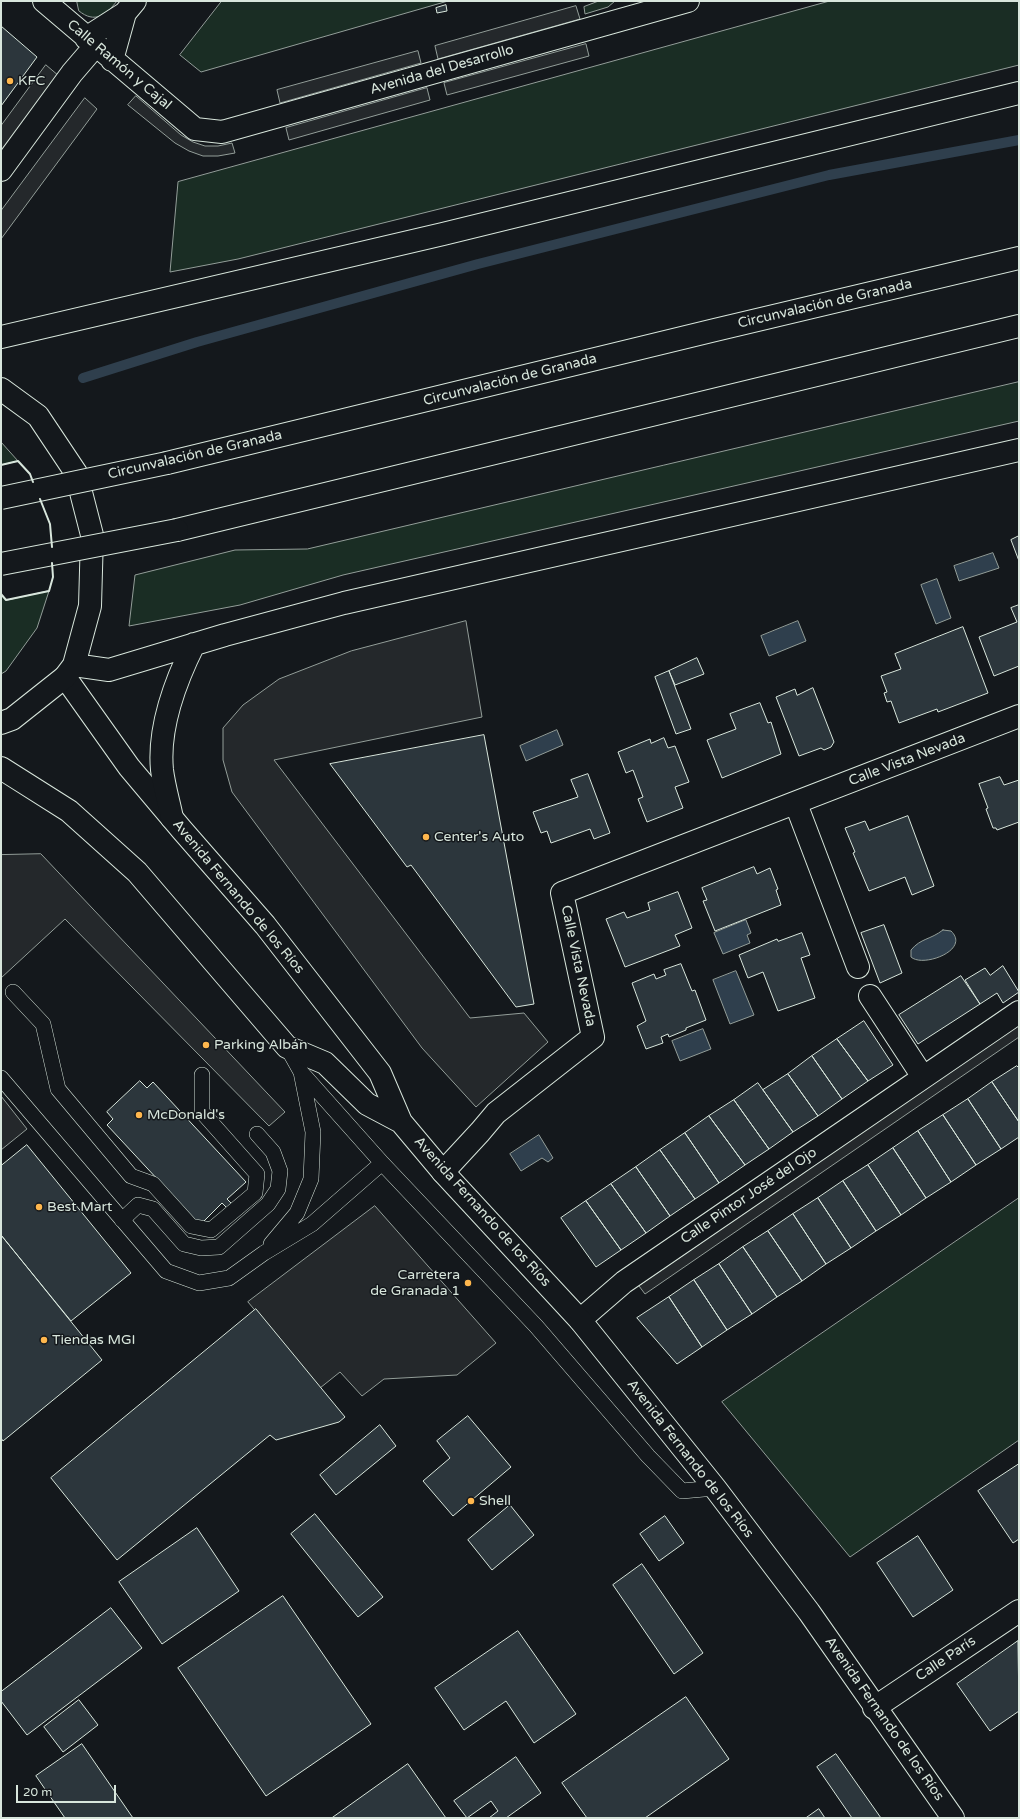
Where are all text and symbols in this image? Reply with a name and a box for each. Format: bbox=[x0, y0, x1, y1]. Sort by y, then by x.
street label: Calle Ramón y Cajal bbox=[63, 16, 175, 114]
street label: Avenida del Desarrollo bbox=[368, 41, 516, 99]
place label: KFC bbox=[18, 73, 45, 89]
marker: KFC bbox=[5, 76, 15, 86]
street label: Circunvalación de Granada bbox=[736, 276, 914, 332]
street label: Circunvalación de Granada bbox=[421, 350, 599, 410]
street label: Circunvalación de Granada bbox=[106, 427, 284, 483]
street label: Calle Vista Nevada bbox=[846, 730, 968, 790]
street label: Avenida Fernando de los Ríos bbox=[169, 816, 307, 978]
place label: Center's Auto bbox=[434, 829, 524, 845]
marker: Center's Auto bbox=[421, 832, 431, 842]
street label: Calle Vista Nevada bbox=[557, 904, 599, 1028]
place label: Parking Albán bbox=[214, 1037, 307, 1053]
marker: Parking Albán bbox=[201, 1040, 211, 1050]
place label: McDonald's bbox=[147, 1107, 225, 1123]
marker: McDonald's bbox=[134, 1110, 144, 1120]
street label: Avenida Fernando de los Ríos bbox=[410, 1134, 554, 1290]
street label: Calle Pintor José del Ojo bbox=[678, 1144, 820, 1248]
place label: Best Mart bbox=[47, 1199, 112, 1215]
marker: Best Mart bbox=[34, 1202, 44, 1212]
place label: Carretera de Granada 1 bbox=[370, 1267, 460, 1300]
marker: Carretera de Granada 1 bbox=[463, 1278, 473, 1288]
place label: Tiendas MGI bbox=[52, 1332, 135, 1348]
marker: Tiendas MGI bbox=[39, 1335, 49, 1345]
street label: Avenida Fernando de los Ríos bbox=[623, 1377, 757, 1541]
place label: Shell bbox=[479, 1493, 511, 1509]
marker: Shell bbox=[466, 1496, 476, 1506]
street label: Calle París bbox=[913, 1633, 979, 1685]
street label: Avenida Fernando de los Ríos bbox=[821, 1634, 947, 1804]
scale bar bbox=[18, 1777, 118, 1803]
text: 20 m bbox=[23, 1785, 52, 1799]

